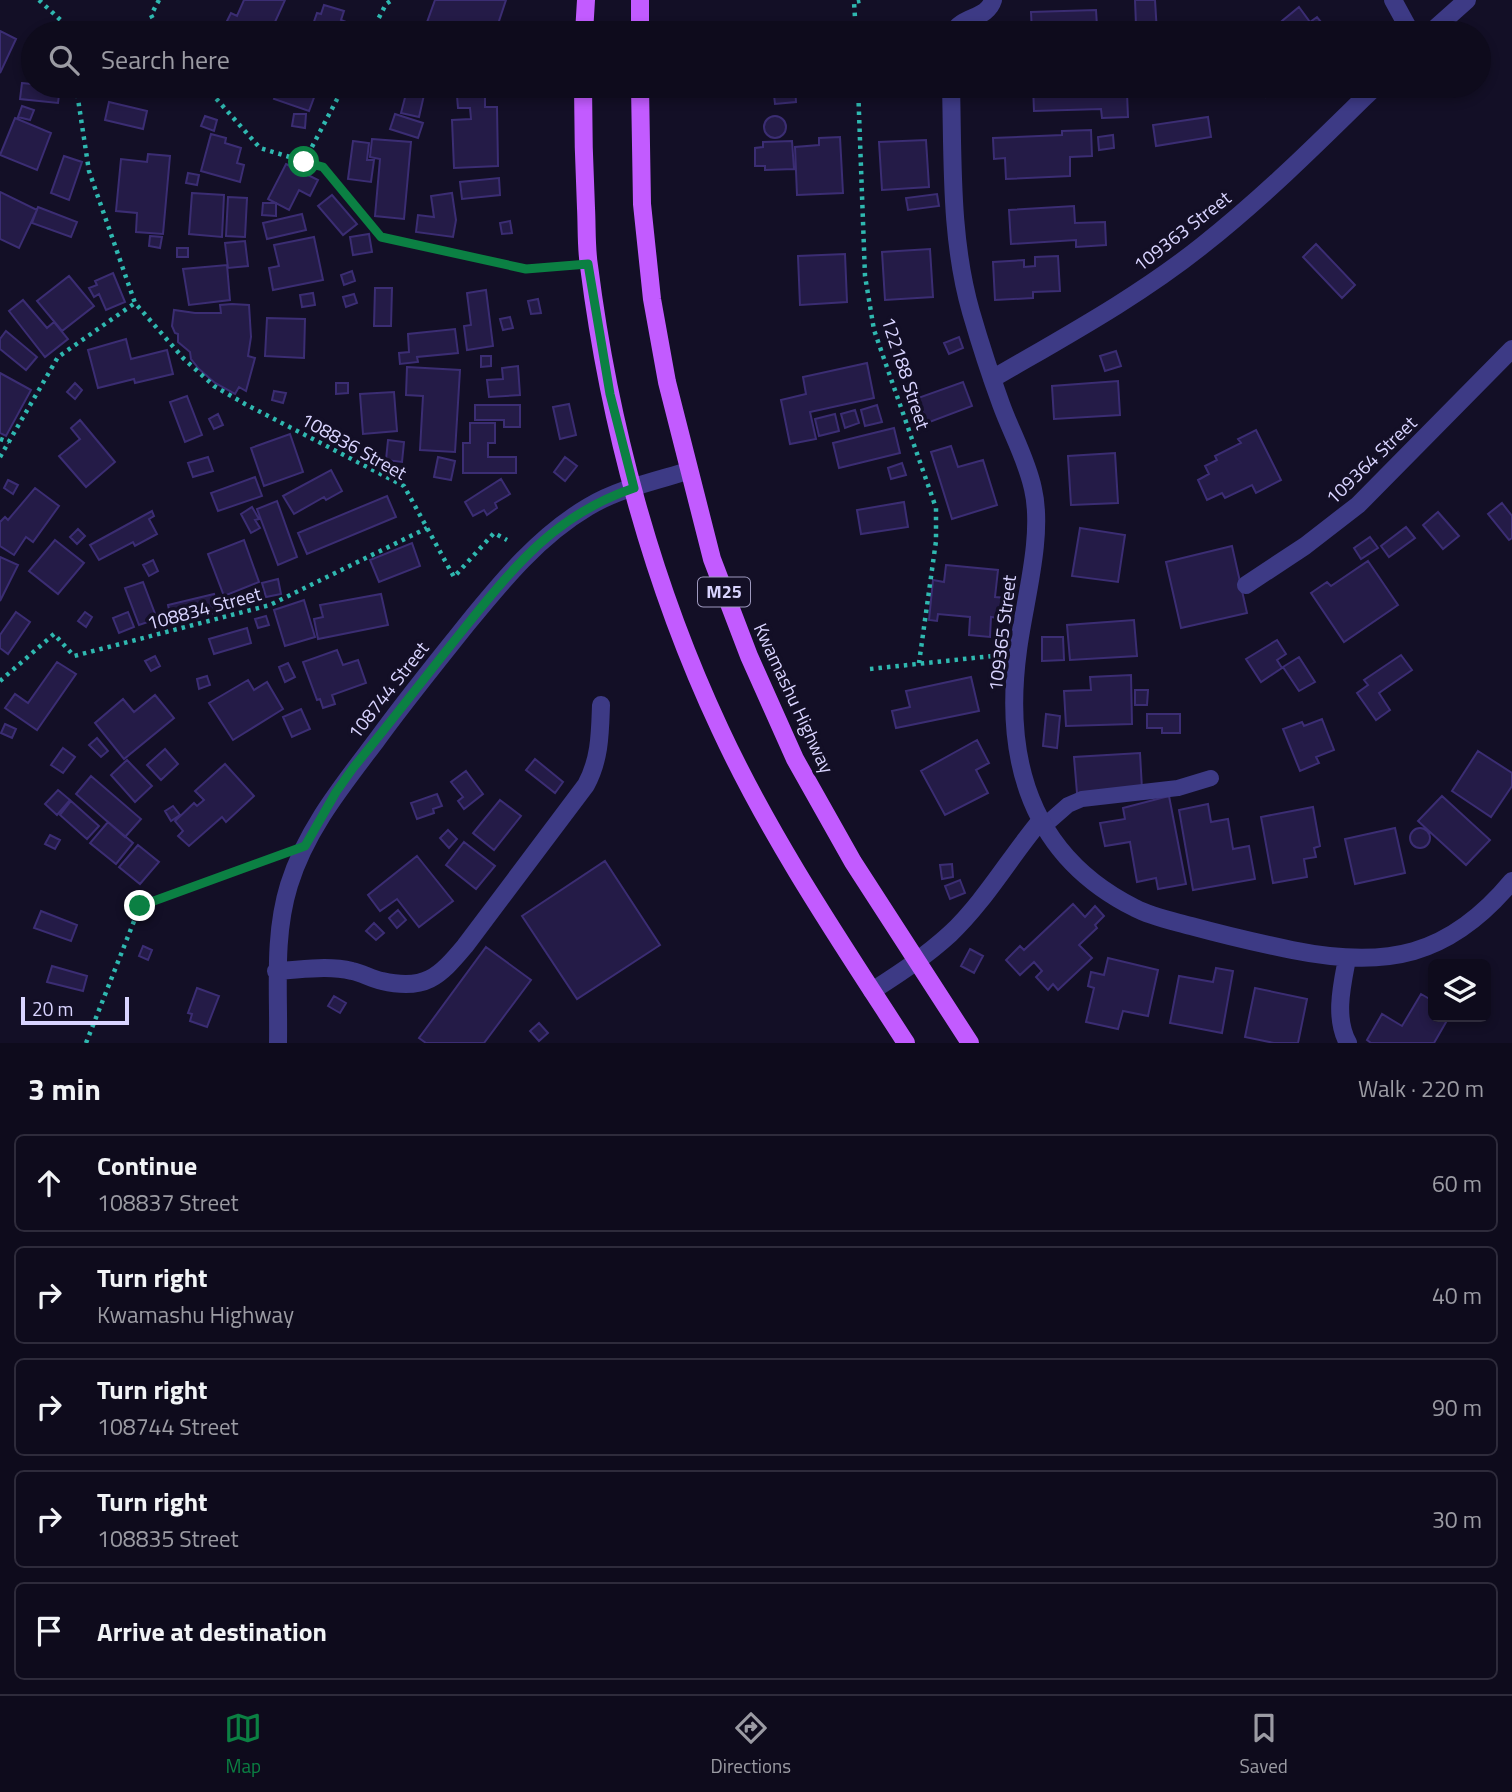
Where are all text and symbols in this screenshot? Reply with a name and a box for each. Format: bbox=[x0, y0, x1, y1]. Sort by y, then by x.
search box bbox=[21, 21, 1491, 98]
text: Search here bbox=[101, 40, 230, 79]
icon: search bbox=[45, 41, 83, 79]
route start bbox=[288, 146, 319, 177]
street label: 109363 Street bbox=[1127, 183, 1237, 278]
street label: 122188 Street bbox=[875, 313, 938, 433]
street label: 108836 Street bbox=[296, 405, 413, 487]
street label: 109364 Street bbox=[1318, 408, 1423, 511]
street label: 109365 Street bbox=[980, 573, 1023, 693]
street label: 108834 Street bbox=[144, 578, 264, 637]
road number: M25 bbox=[698, 578, 750, 606]
street label: Kwamashu Highway bbox=[747, 618, 842, 778]
street label: 108744 Street bbox=[340, 634, 435, 745]
route end bbox=[124, 890, 155, 921]
map controls bbox=[1428, 959, 1491, 1022]
button: layers bbox=[1428, 959, 1491, 1022]
scale bar bbox=[21, 994, 130, 1026]
text: 20 m bbox=[32, 994, 73, 1023]
text: 3 min bbox=[28, 1066, 101, 1112]
text: Walk · 220 m bbox=[1358, 1071, 1484, 1106]
text: Continue bbox=[97, 1146, 197, 1185]
icon: ahead bbox=[30, 1164, 68, 1202]
text: 60 m bbox=[1432, 1166, 1482, 1201]
text: 108837 Street bbox=[97, 1185, 239, 1220]
text: Turn right bbox=[97, 1258, 208, 1297]
icon: right bbox=[30, 1276, 68, 1314]
text: 40 m bbox=[1432, 1278, 1482, 1313]
text: Kwamashu Highway bbox=[97, 1297, 294, 1332]
text: Turn right bbox=[97, 1370, 208, 1409]
icon: right bbox=[30, 1388, 68, 1426]
text: 90 m bbox=[1432, 1390, 1482, 1425]
text: 108744 Street bbox=[97, 1409, 239, 1444]
text: Turn right bbox=[97, 1482, 208, 1521]
icon: right bbox=[30, 1500, 68, 1538]
text: 30 m bbox=[1432, 1502, 1482, 1537]
text: 108835 Street bbox=[97, 1521, 239, 1556]
icon: arrive bbox=[30, 1612, 68, 1650]
text: Arrive at destination bbox=[97, 1612, 327, 1651]
tab: Map bbox=[224, 1709, 262, 1780]
tab: Directions bbox=[711, 1709, 791, 1780]
tab: Saved bbox=[1239, 1709, 1288, 1780]

